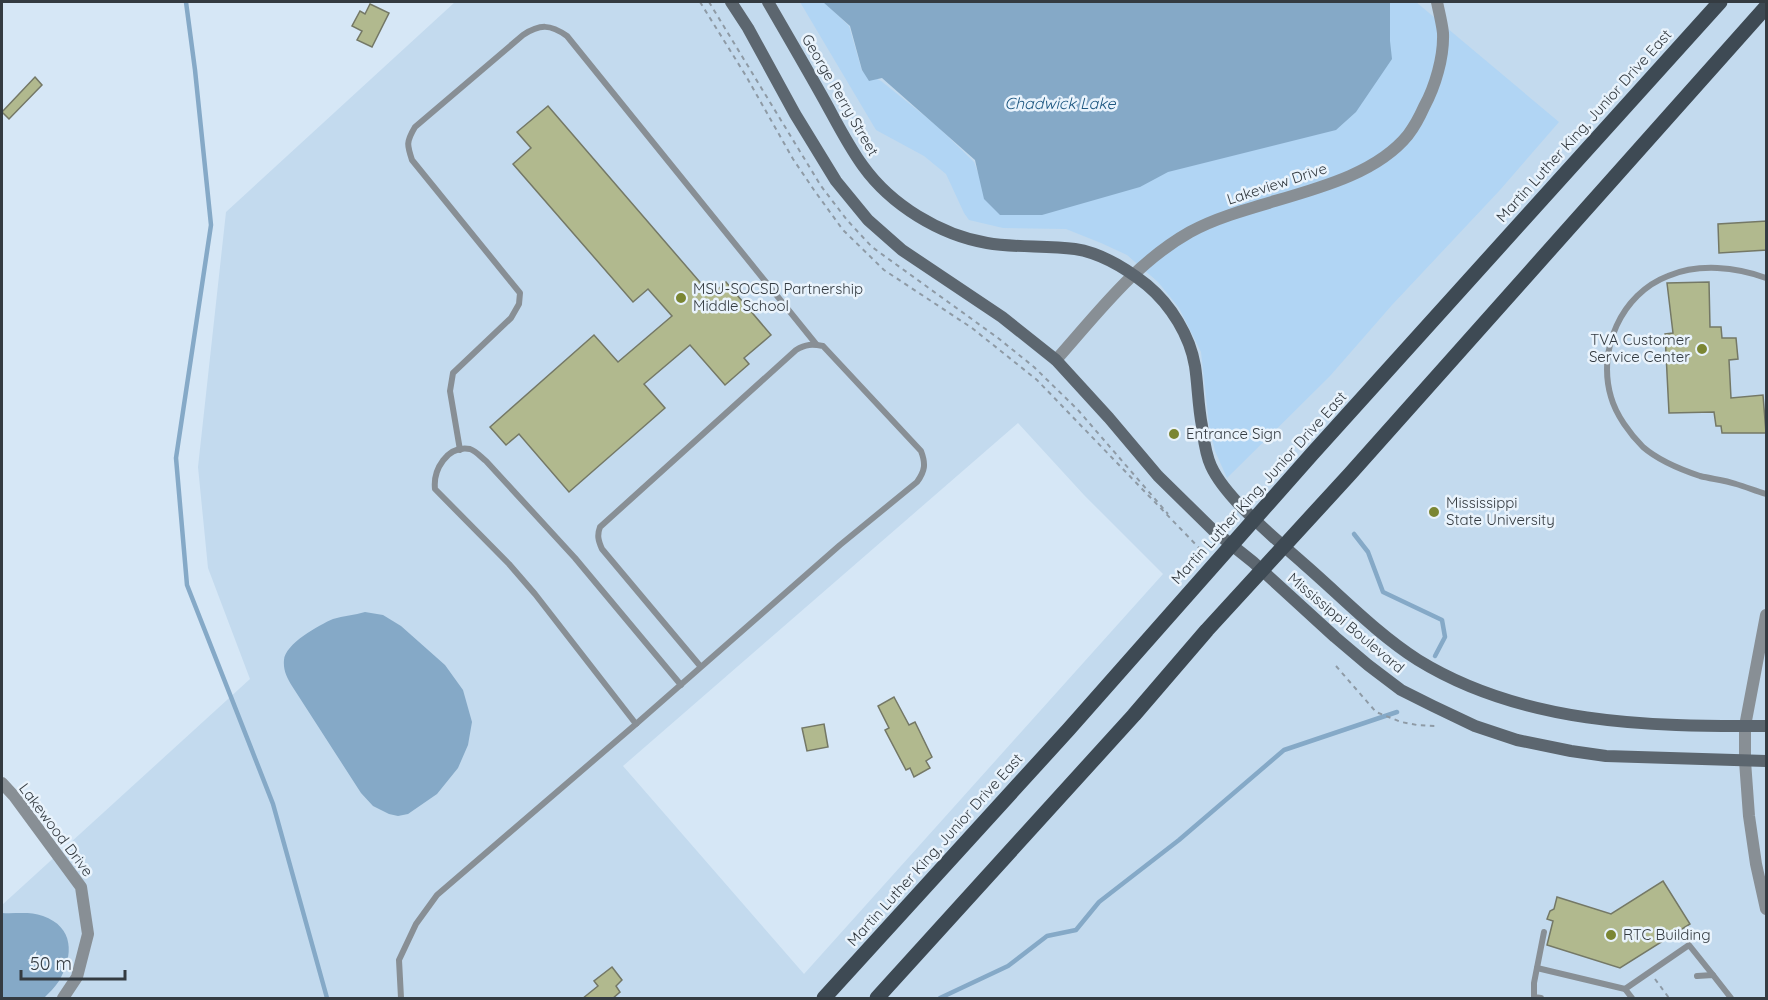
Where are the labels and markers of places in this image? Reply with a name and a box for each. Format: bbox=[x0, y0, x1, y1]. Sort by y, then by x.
place label: MSU-SOCSD Partnership Middle School bbox=[693, 279, 863, 315]
marker: MSU-SOCSD Partnership Middle School bbox=[674, 291, 688, 305]
place label: TVA Customer Service Center bbox=[1589, 330, 1690, 366]
marker: TVA Customer Service Center bbox=[1695, 342, 1709, 356]
place label: Entrance Sign bbox=[1186, 424, 1282, 443]
marker: Entrance Sign bbox=[1167, 427, 1181, 441]
place label: Mississippi State University bbox=[1446, 493, 1555, 529]
marker: Mississippi State University bbox=[1427, 505, 1441, 519]
place label: RTC Building bbox=[1623, 925, 1711, 944]
marker: RTC Building bbox=[1604, 928, 1618, 942]

